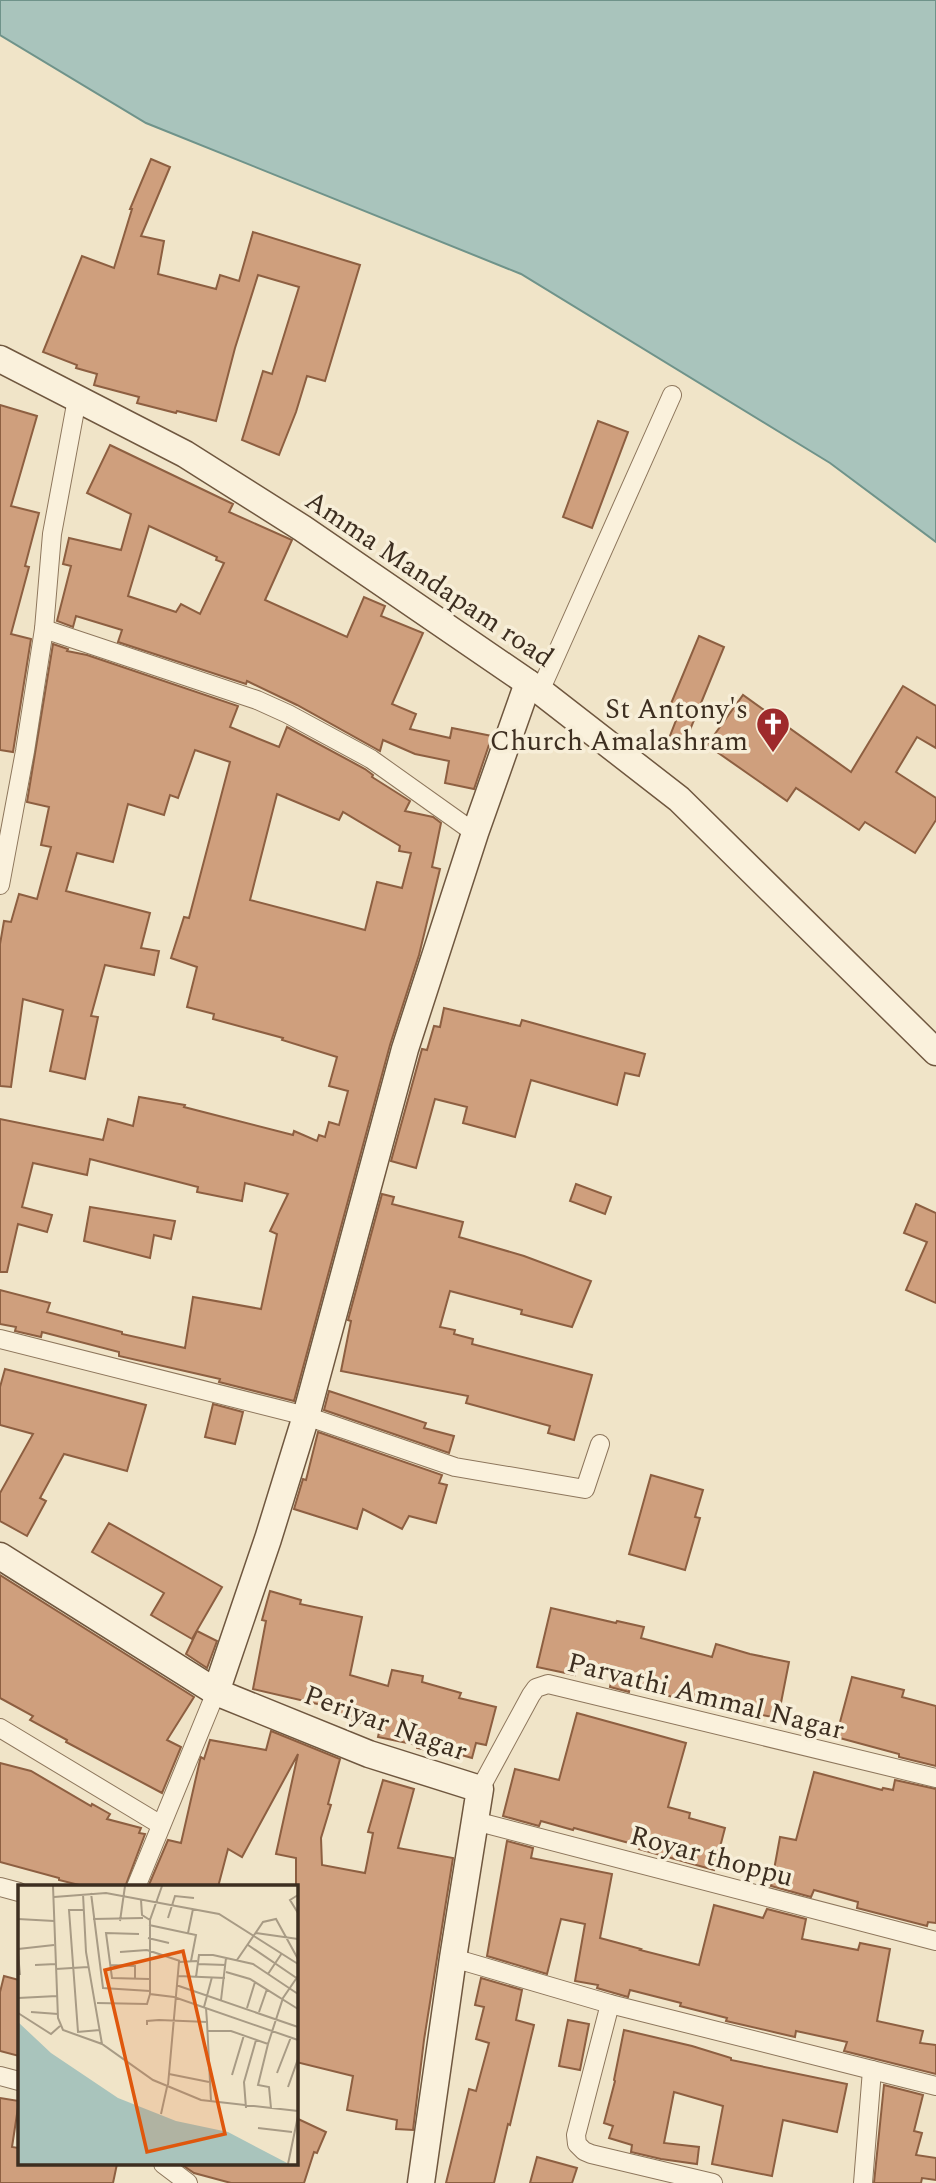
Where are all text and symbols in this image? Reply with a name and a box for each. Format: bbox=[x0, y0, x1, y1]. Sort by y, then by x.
street label: Amma Mandapam road bbox=[296, 480, 562, 679]
place label: St Antony's Church Amalashram bbox=[490, 688, 748, 763]
church icon: St Antony's Church Amalashram bbox=[754, 705, 792, 754]
street label: Parvathi Ammal Nagar bbox=[562, 1641, 849, 1752]
street label: Periyar Nagar bbox=[298, 1674, 473, 1773]
street label: Royar thoppu bbox=[625, 1814, 798, 1899]
inset map bbox=[18, 1885, 298, 2166]

